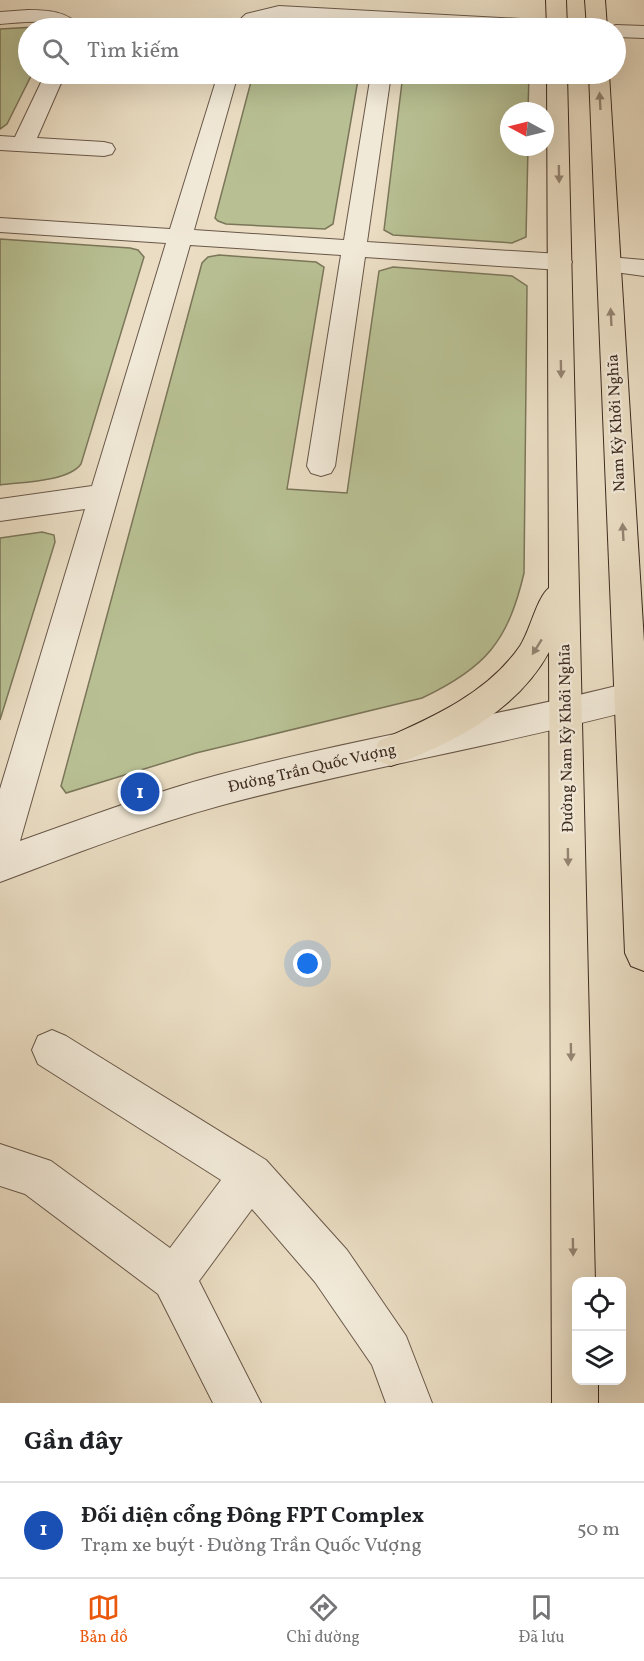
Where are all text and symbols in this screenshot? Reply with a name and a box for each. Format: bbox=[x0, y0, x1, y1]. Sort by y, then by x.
search box bbox=[18, 18, 626, 84]
icon: search bbox=[39, 35, 72, 68]
text: Tìm kiếm bbox=[87, 36, 180, 67]
one-way arrow bbox=[596, 91, 605, 110]
north arrow bbox=[500, 102, 554, 156]
one-way arrow bbox=[554, 164, 564, 183]
one-way arrow bbox=[607, 307, 616, 326]
street label: Nam Kỳ Khởi Nghĩa bbox=[602, 353, 632, 493]
one-way arrow bbox=[557, 359, 566, 378]
one-way arrow bbox=[618, 523, 628, 542]
one-way arrow bbox=[531, 639, 542, 655]
street label: Đường Nam Kỳ Khởi Nghĩa bbox=[554, 643, 580, 833]
street label: Đường Trần Quốc Vượng bbox=[226, 739, 398, 799]
pin: 1 bbox=[120, 770, 160, 814]
one-way arrow bbox=[563, 847, 573, 866]
your location bbox=[293, 949, 322, 978]
one-way arrow bbox=[566, 1042, 576, 1061]
one-way arrow bbox=[569, 1237, 578, 1256]
map controls bbox=[572, 1277, 626, 1385]
button: locate bbox=[572, 1277, 626, 1331]
button: layers bbox=[572, 1331, 626, 1385]
text: Gần đây bbox=[24, 1424, 123, 1460]
text: Đối diện cổng Đông FPT Complex bbox=[81, 1501, 424, 1532]
text: 1 bbox=[39, 1516, 48, 1544]
text: 50 m bbox=[577, 1516, 620, 1544]
text: Trạm xe buýt · Đường Trần Quốc Vượng bbox=[81, 1532, 422, 1560]
tab: Bản đồ bbox=[79, 1591, 128, 1649]
tab: Chỉ đường bbox=[287, 1591, 360, 1649]
tab: Đã lưu bbox=[519, 1591, 565, 1649]

